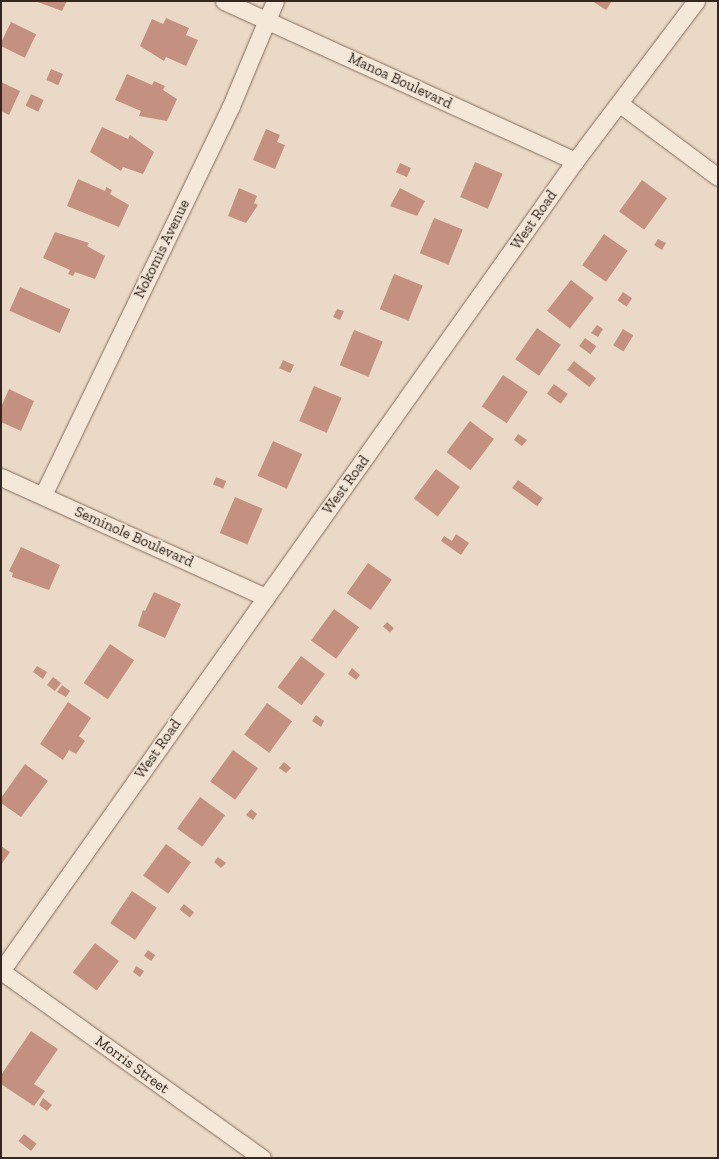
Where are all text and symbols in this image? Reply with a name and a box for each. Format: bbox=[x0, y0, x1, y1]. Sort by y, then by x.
street label: Manoa Boulevard bbox=[345, 49, 455, 113]
street label: West Road bbox=[507, 187, 561, 253]
street label: Nokomis Avenue bbox=[130, 196, 194, 302]
street label: West Road bbox=[319, 452, 373, 518]
street label: Seminole Boulevard bbox=[72, 503, 196, 571]
street label: West Road bbox=[131, 716, 185, 782]
street label: Morris Street bbox=[92, 1032, 172, 1098]

